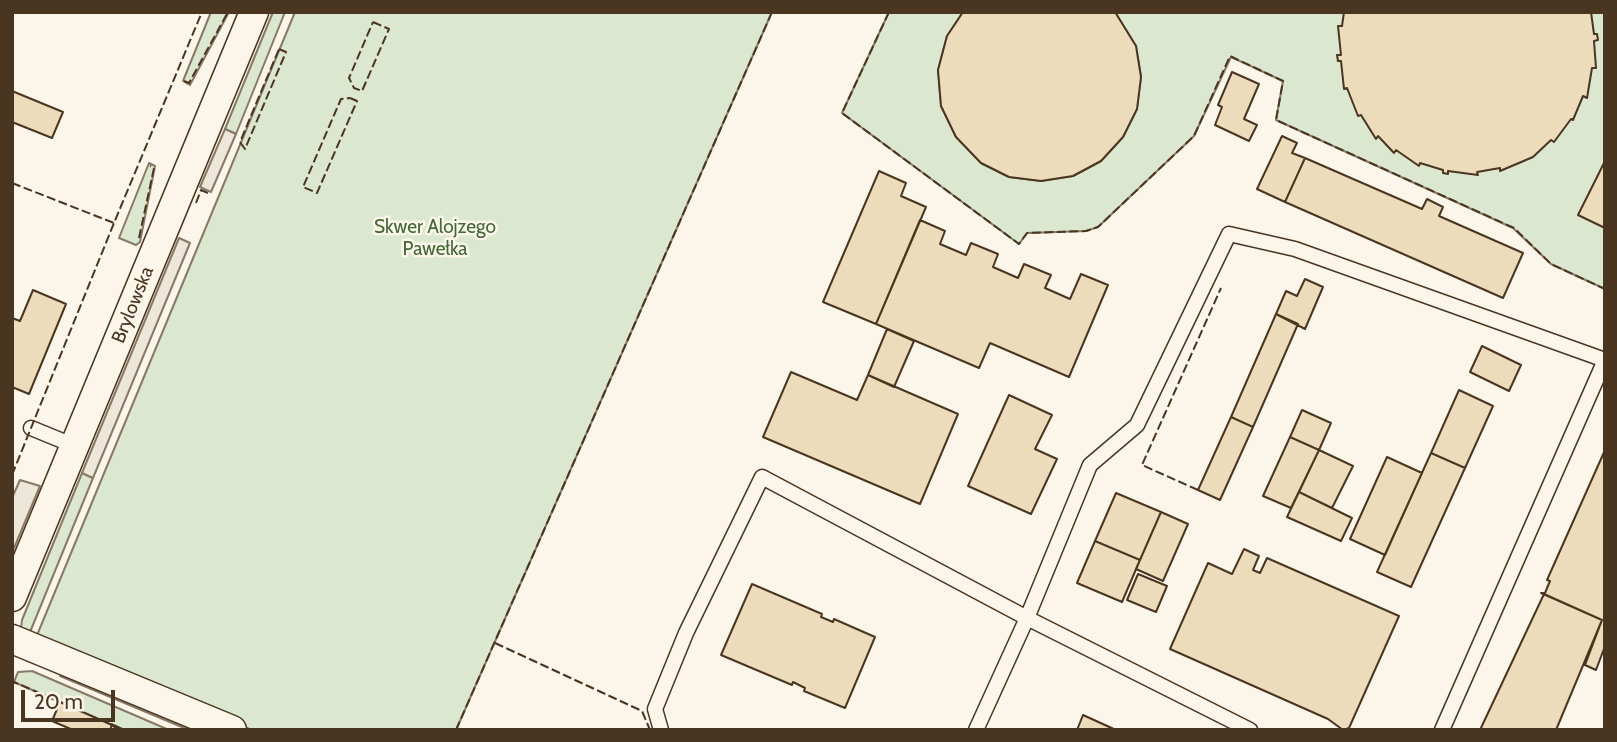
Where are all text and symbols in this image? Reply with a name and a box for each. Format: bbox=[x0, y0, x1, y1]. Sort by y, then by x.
park label: Skwer Alojzego Pawełka bbox=[374, 216, 496, 260]
street label: Brylowska bbox=[107, 263, 159, 347]
scale bar bbox=[24, 676, 119, 720]
text: 20 m bbox=[34, 689, 83, 714]

